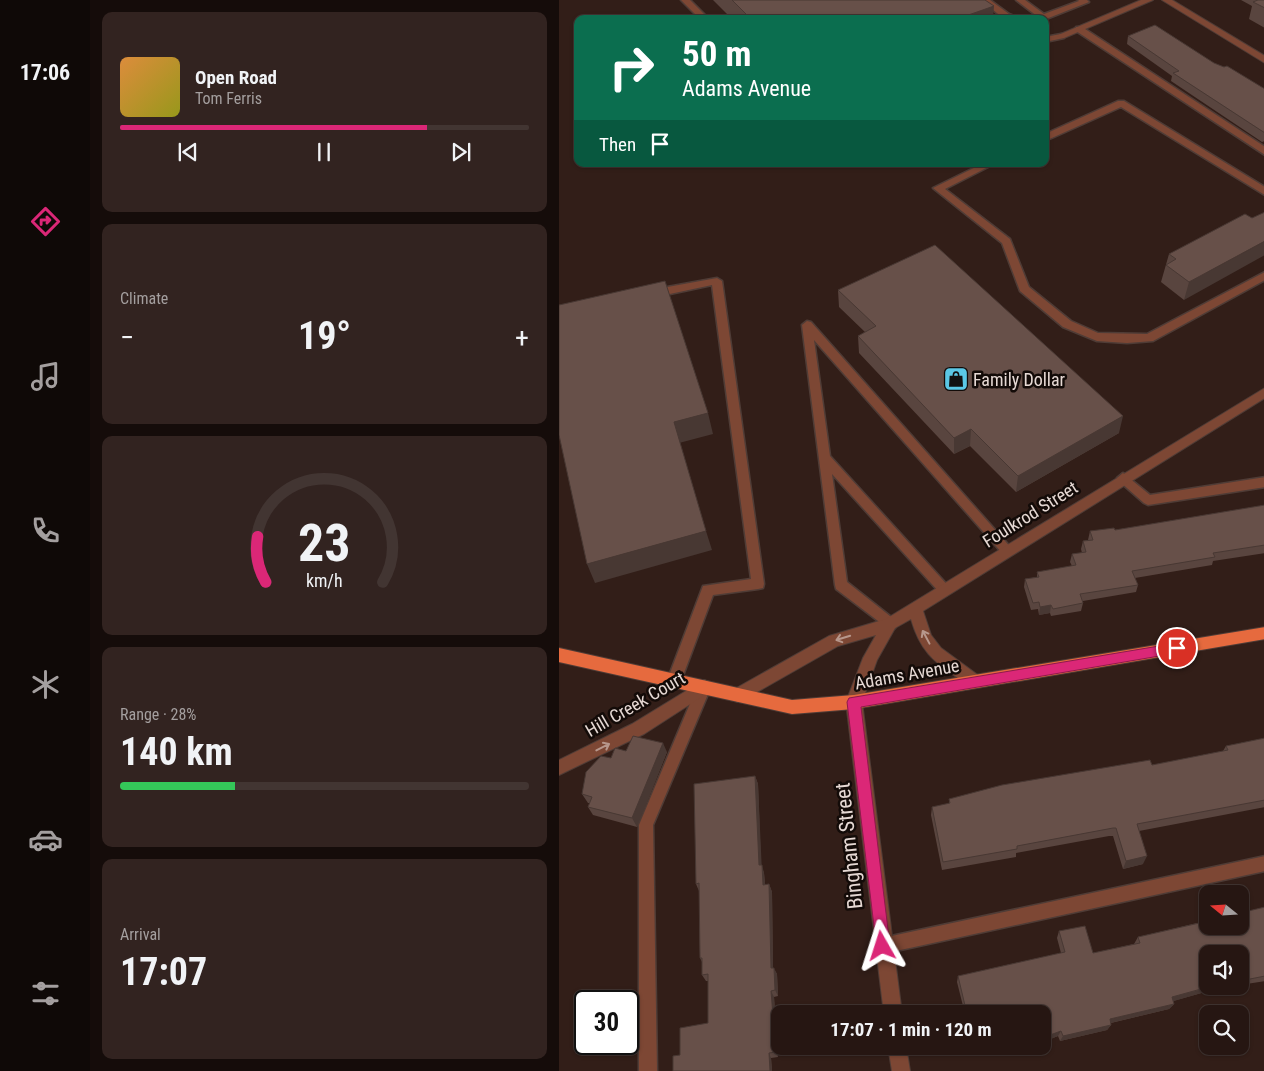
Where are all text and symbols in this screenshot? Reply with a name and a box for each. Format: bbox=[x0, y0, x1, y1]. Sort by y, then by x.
text: 50 m bbox=[682, 34, 751, 75]
icon: right bbox=[599, 35, 664, 100]
text: 17:06 bbox=[20, 60, 70, 85]
text: Open Road bbox=[195, 66, 277, 89]
text: Adams Avenue bbox=[682, 76, 811, 101]
text: Tom Ferris bbox=[195, 89, 262, 108]
icon: arrive bbox=[646, 130, 674, 158]
text: Then bbox=[599, 133, 636, 156]
icon: previous bbox=[174, 138, 202, 166]
icon: pause bbox=[310, 138, 338, 166]
icon: next bbox=[447, 138, 475, 166]
icon: directions bbox=[28, 204, 63, 239]
text: Climate bbox=[120, 289, 168, 308]
text: 19° bbox=[298, 314, 351, 358]
text: − bbox=[120, 321, 134, 354]
text: + bbox=[515, 321, 529, 354]
icon: music bbox=[28, 359, 63, 394]
shop icon: Family Dollar bbox=[943, 366, 969, 392]
place label: Family Dollar bbox=[973, 369, 1066, 390]
street label: Foulkrod Street bbox=[979, 476, 1081, 552]
icon: phone bbox=[28, 513, 63, 548]
text: 23 bbox=[298, 513, 351, 574]
text: km/h bbox=[306, 570, 343, 591]
pin bbox=[1156, 627, 1198, 669]
one-way arrow bbox=[921, 630, 931, 645]
one-way arrow bbox=[835, 633, 851, 643]
icon: arrive bbox=[1163, 634, 1191, 662]
street label: Adams Avenue bbox=[853, 654, 961, 694]
icon: climate bbox=[28, 667, 63, 702]
street label: Hill Creek Court bbox=[581, 667, 689, 741]
text: Range · 28% bbox=[120, 705, 196, 724]
text: 140 km bbox=[120, 730, 233, 774]
one-way arrow bbox=[595, 742, 610, 752]
street label: Bingham Street bbox=[830, 782, 868, 910]
icon: car bbox=[28, 822, 63, 857]
north arrow bbox=[1199, 885, 1249, 935]
map controls bbox=[1199, 885, 1249, 1055]
position arrow bbox=[855, 919, 907, 971]
text: Arrival bbox=[120, 925, 161, 944]
button: sound bbox=[1199, 945, 1249, 995]
text: 17:07 bbox=[120, 950, 207, 994]
icon: filters bbox=[28, 976, 63, 1011]
speed limit sign: 30 bbox=[574, 990, 639, 1055]
button: search bbox=[1199, 1005, 1249, 1055]
text: 17:07 · 1 min · 120 m bbox=[830, 1018, 992, 1041]

